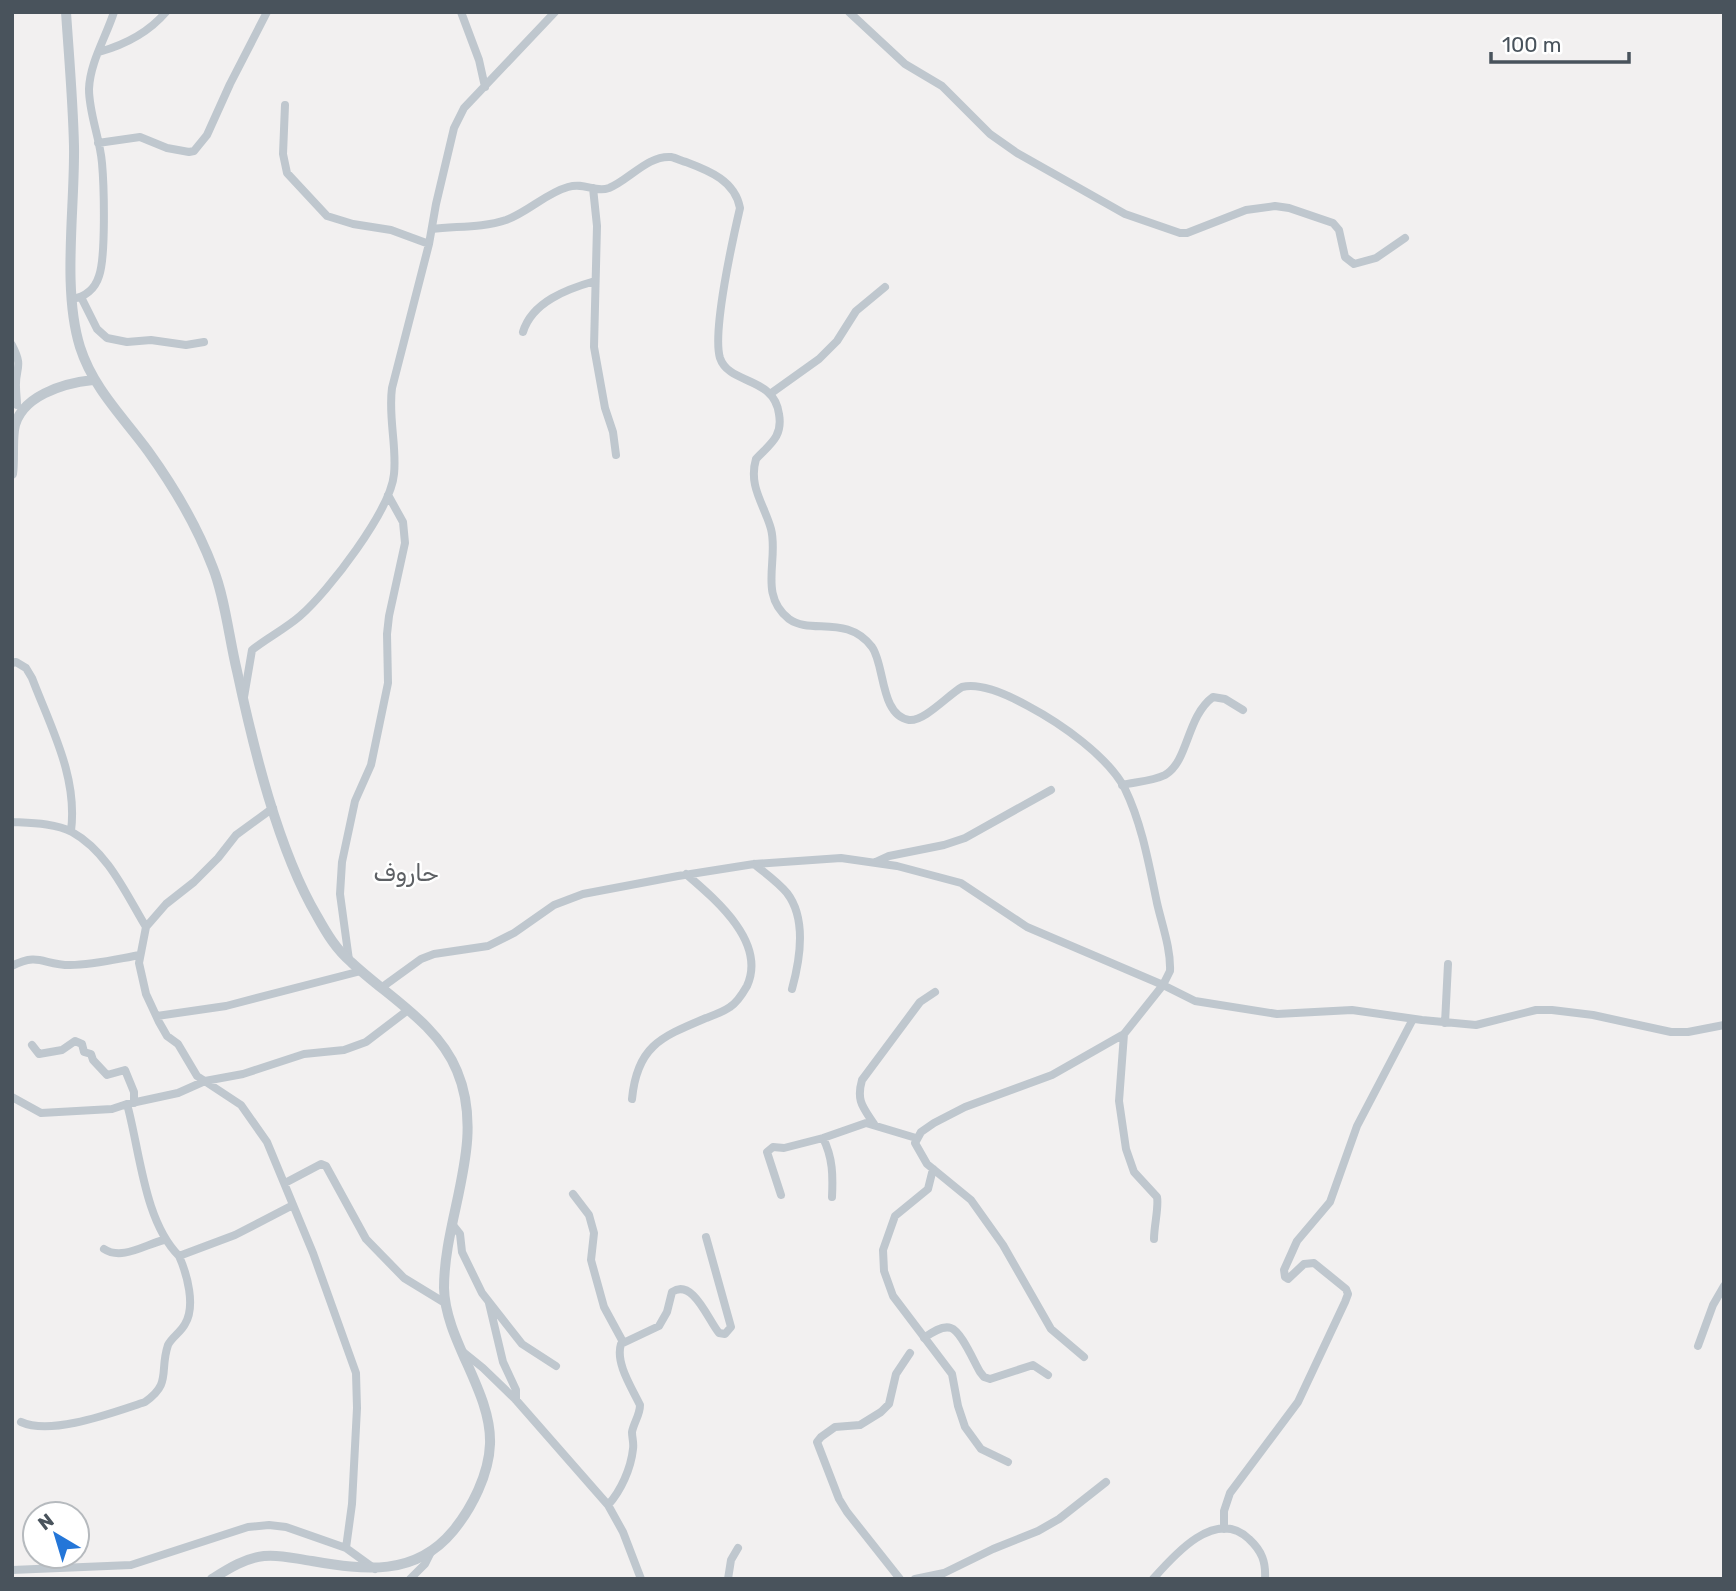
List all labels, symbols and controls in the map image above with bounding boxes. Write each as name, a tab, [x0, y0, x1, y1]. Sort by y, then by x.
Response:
scale bar	[1491, 21, 1629, 65]
text: 100 m	[1502, 32, 1561, 57]
district label: حاروف	[373, 859, 439, 887]
north arrow	[21, 1500, 91, 1570]
text: N	[33, 1509, 58, 1535]

